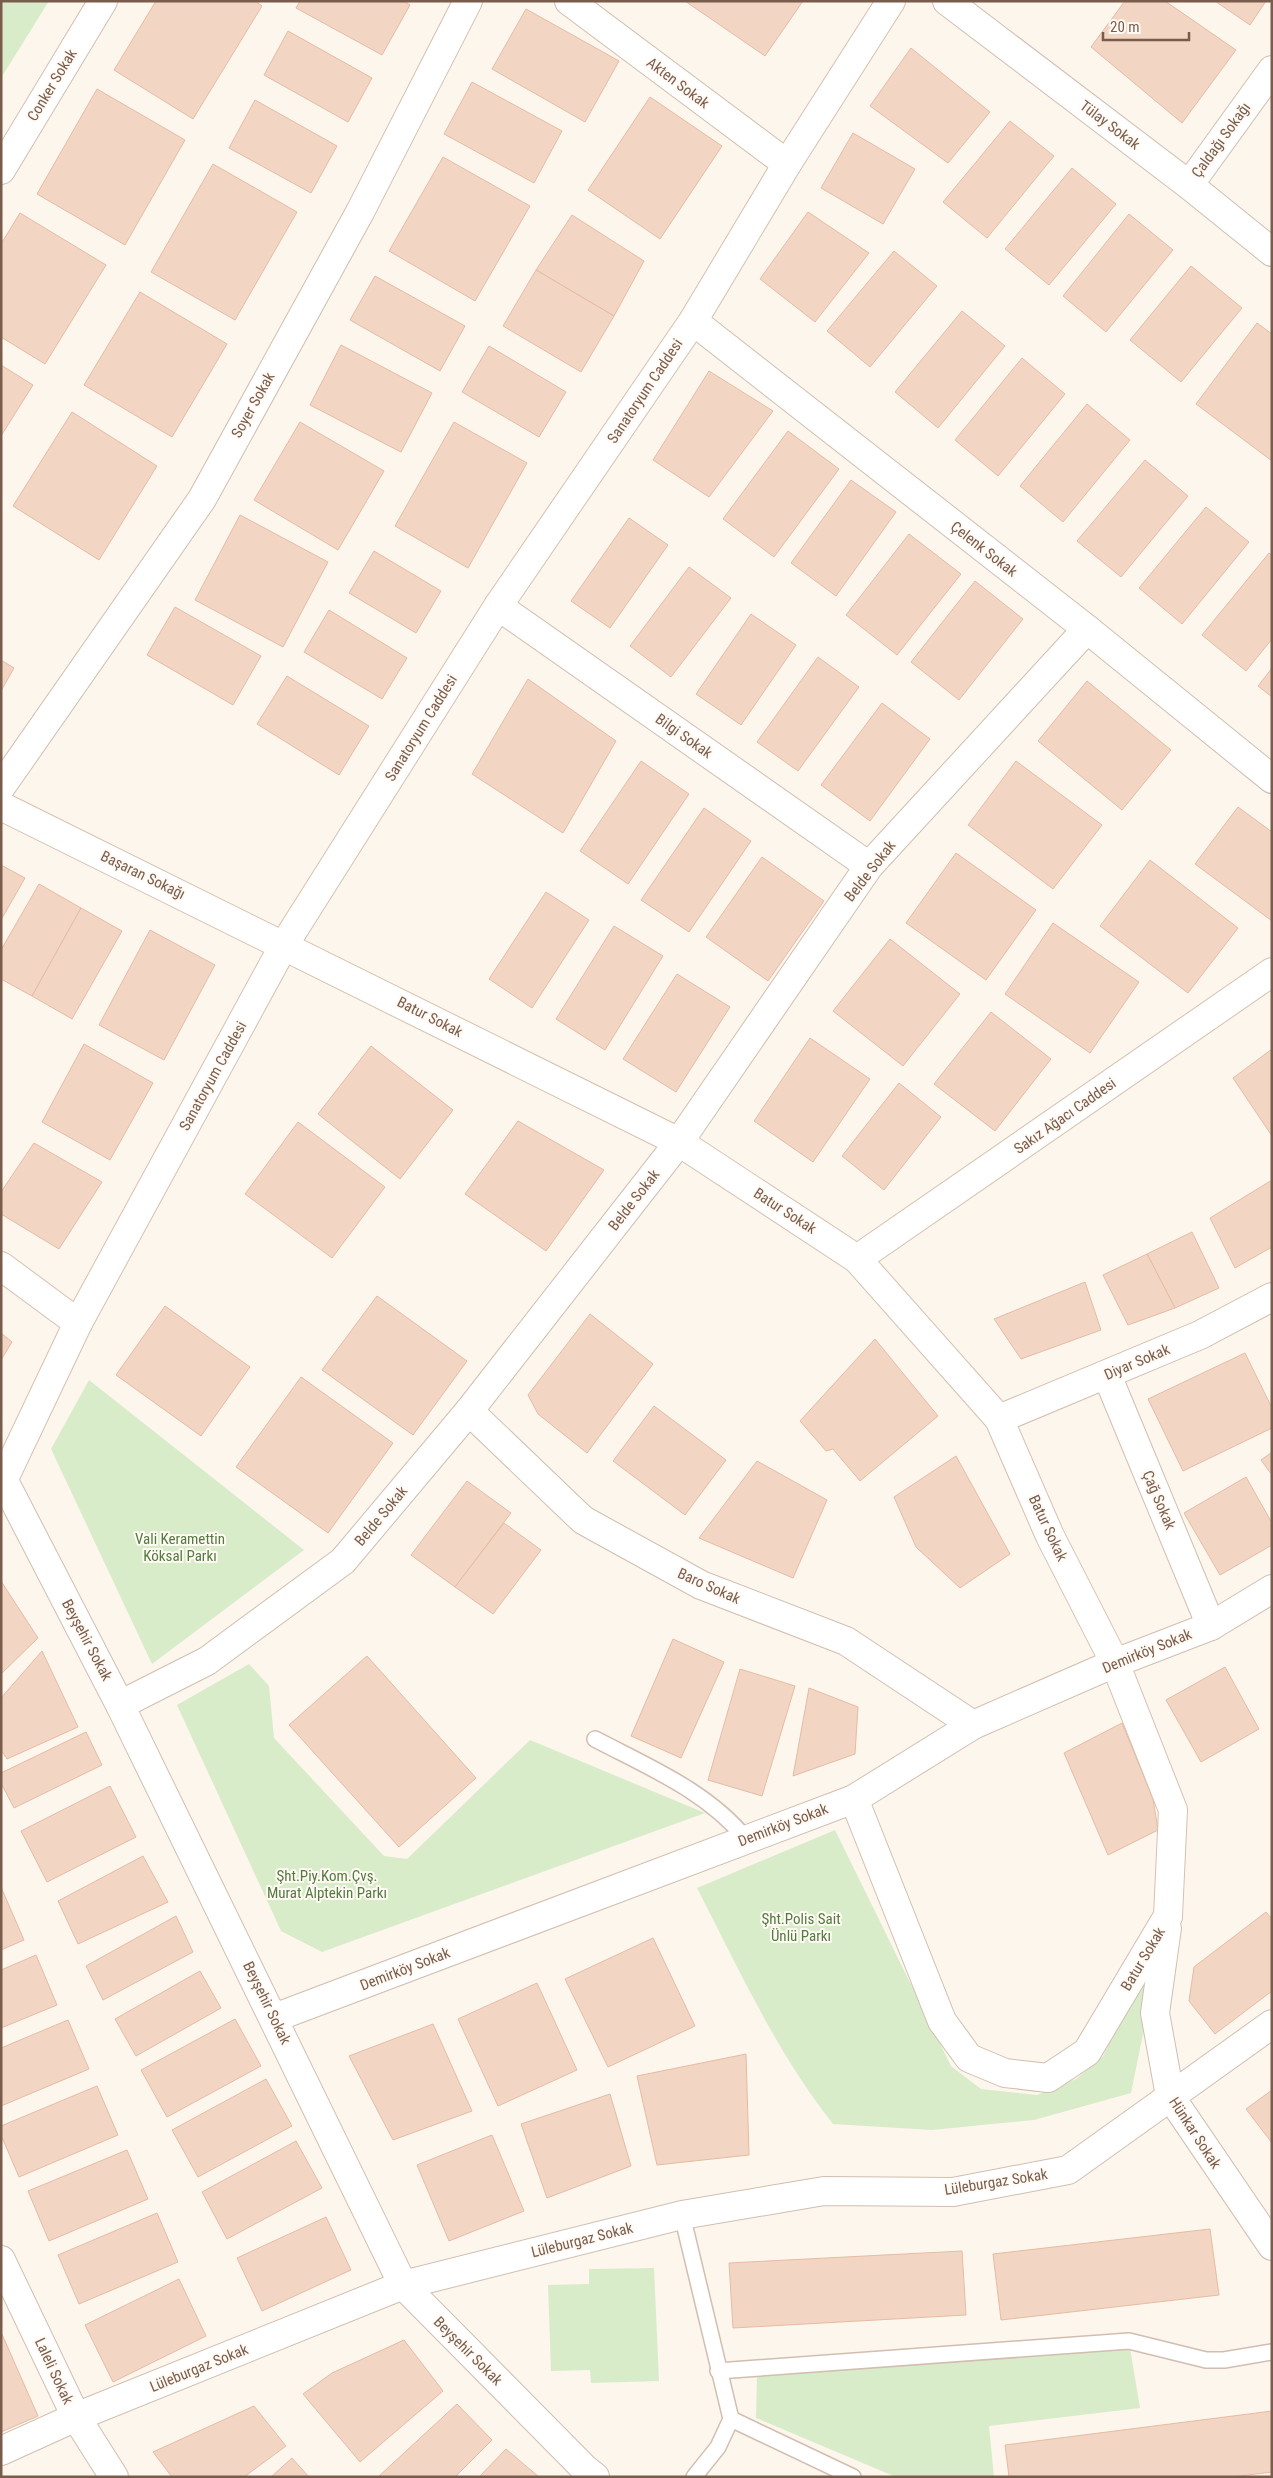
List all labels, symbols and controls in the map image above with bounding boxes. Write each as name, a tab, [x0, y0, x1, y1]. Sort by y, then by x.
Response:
scale bar	[1103, 10, 1189, 42]
text: 20 m	[1110, 18, 1140, 36]
street label: Conker Sokak	[23, 45, 81, 124]
street label: Akten Sokak	[643, 54, 713, 112]
street label: Tülay Sokak	[1076, 97, 1144, 154]
street label: Çaldağı Sokağı	[1188, 99, 1254, 181]
street label: Sanatoryum Caddesi	[603, 335, 687, 447]
street label: Soyer Sokak	[228, 369, 279, 441]
street label: Çelenk Sokak	[947, 517, 1021, 581]
street label: Sanatoryum Caddesi	[381, 671, 461, 785]
street label: Bilgi Sokak	[652, 710, 716, 762]
street label: Belde Sokak	[841, 837, 900, 905]
street label: Başaran Sokağı	[98, 847, 188, 903]
street label: Batur Sokak	[394, 993, 466, 1041]
street label: Sanatoryum Caddesi	[176, 1018, 250, 1134]
street label: Sakız Ağacı Caddesi	[1011, 1074, 1119, 1158]
street label: Belde Sokak	[605, 1166, 664, 1234]
street label: Batur Sokak	[750, 1184, 820, 1238]
street label: Diyar Sokak	[1102, 1340, 1173, 1384]
street label: Çağ Sokak	[1138, 1468, 1180, 1533]
street label: Belde Sokak	[351, 1482, 411, 1550]
street label: Batur Sokak	[1025, 1492, 1071, 1564]
park label: Vali Keramettin Köksal Parkı	[135, 1530, 225, 1565]
street label: Baro Sokak	[675, 1564, 743, 1608]
street label: Beyşehir Sokak	[58, 1596, 116, 1684]
street label: Demirköy Sokak	[1100, 1625, 1195, 1677]
street label: Demirköy Sokak	[736, 1800, 831, 1850]
park label: Şht.Piy.Kom.Çvş. Murat Alptekin Parkı	[267, 1867, 387, 1902]
park label: Şht.Polis Sait Ünlü Parkı	[761, 1910, 841, 1945]
street label: Batur Sokak	[1117, 1924, 1169, 1994]
street label: Demirköy Sokak	[358, 1944, 453, 1994]
street label: Beyşehir Sokak	[239, 1959, 295, 2048]
street label: Hünkar Sokak	[1165, 2094, 1225, 2172]
street label: Lüleburgaz Sokak	[943, 2165, 1049, 2199]
street label: Lüleburgaz Sokak	[529, 2219, 635, 2261]
street label: Beyşehir Sokak	[430, 2313, 506, 2389]
street label: Laleli Sokak	[31, 2335, 77, 2407]
street label: Lüleburgaz Sokak	[147, 2340, 251, 2396]

